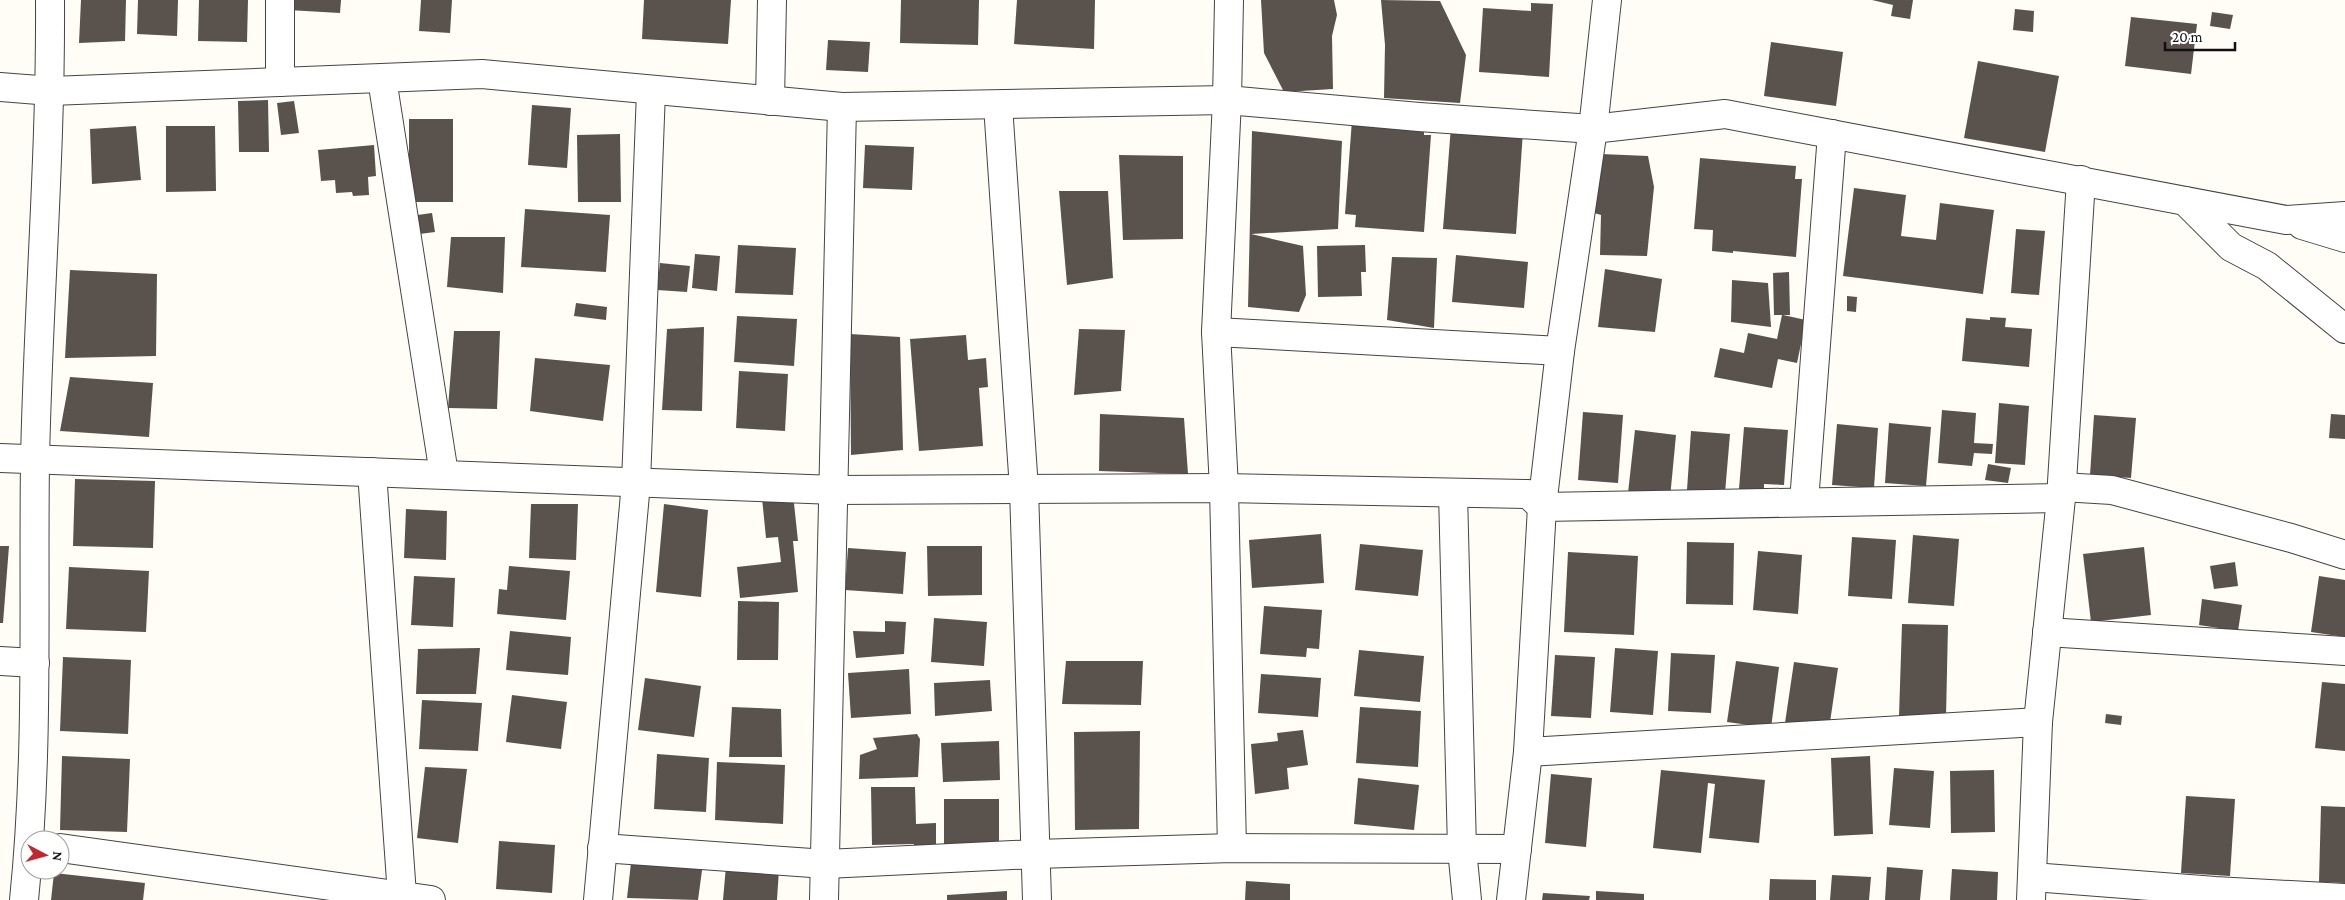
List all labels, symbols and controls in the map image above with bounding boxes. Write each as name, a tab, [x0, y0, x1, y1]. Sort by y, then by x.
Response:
scale bar	[2165, 20, 2235, 52]
text: 20 m	[2172, 29, 2203, 45]
north arrow	[20, 830, 70, 880]
text: N	[49, 851, 66, 862]

